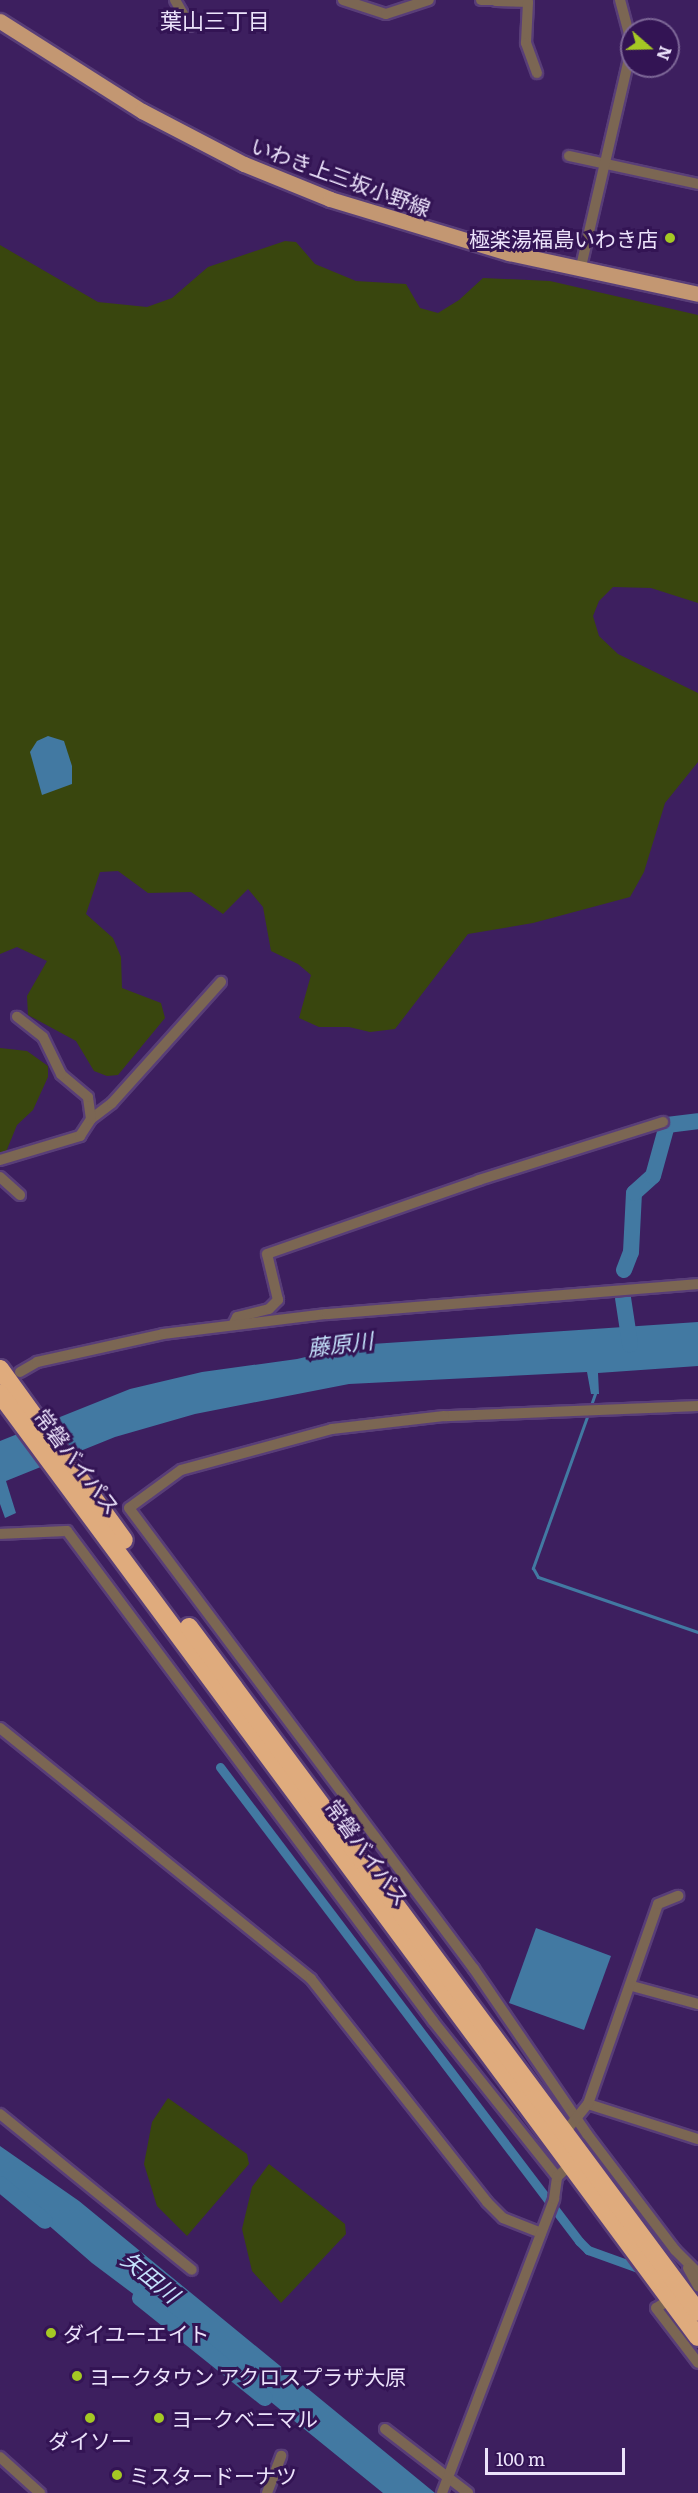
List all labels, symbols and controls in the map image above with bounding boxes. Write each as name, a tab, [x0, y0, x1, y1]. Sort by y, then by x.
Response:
district label: 葉山三丁目	[160, 7, 270, 33]
north arrow	[620, 18, 680, 78]
text: N	[651, 43, 679, 64]
street label: いわき上三坂小野線	[248, 132, 434, 220]
place label: 極楽湯福島いわき店	[469, 225, 658, 251]
marker: 極楽湯福島いわき店	[663, 231, 677, 245]
water label: 藤原川	[306, 1326, 374, 1360]
street label: 常磐バイパス	[30, 1403, 126, 1519]
street label: 常磐バイパス	[321, 1794, 415, 1910]
water label: 矢田川	[117, 2245, 185, 2307]
place label: ダイユーエイト	[63, 2320, 210, 2346]
marker: ダイユーエイト	[44, 2326, 58, 2340]
place label: ヨークタウン アクロスプラザ大原	[89, 2363, 408, 2389]
marker: ヨークタウン アクロスプラザ大原	[70, 2369, 84, 2383]
place label: ヨークベニマル	[171, 2405, 318, 2431]
marker: ダイソー	[83, 2411, 97, 2425]
marker: ヨークベニマル	[152, 2411, 166, 2425]
place label: ダイソー	[48, 2427, 132, 2453]
scale bar	[488, 2436, 628, 2474]
text: 100 m	[496, 2445, 545, 2472]
place label: ミスタードーナツ	[129, 2462, 297, 2488]
marker: ミスタードーナツ	[110, 2468, 124, 2482]

